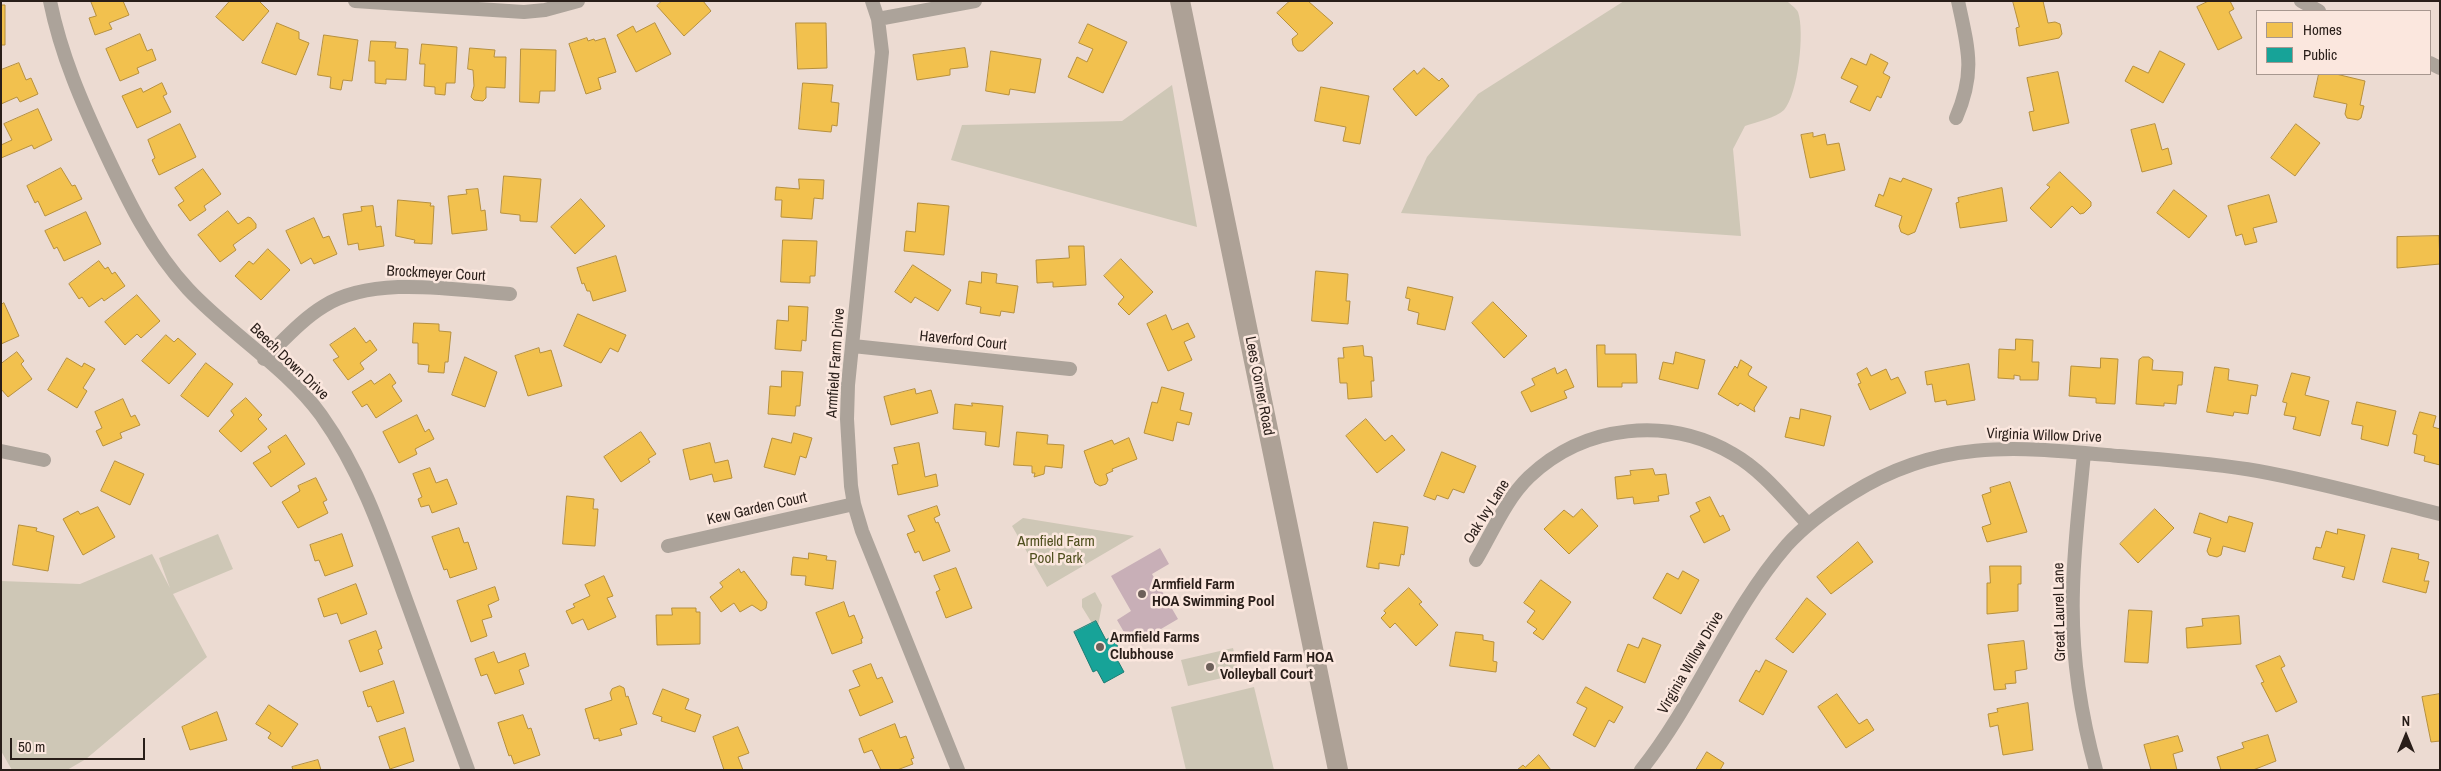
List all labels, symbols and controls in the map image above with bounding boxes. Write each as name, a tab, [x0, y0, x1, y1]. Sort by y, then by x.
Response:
legend	[2256, 10, 2431, 75]
text: Homes	[2303, 19, 2342, 40]
text: Public	[2303, 44, 2337, 65]
street label: Brockmeyer Court	[386, 262, 486, 286]
street label: Armfield Farm Drive	[823, 307, 849, 419]
street label: Beech Down Drive	[246, 320, 332, 404]
street label: Haverford Court	[919, 327, 1007, 355]
street label: Lees Corner Road	[1241, 335, 1277, 437]
street label: Virginia Willow Drive	[1986, 425, 2102, 447]
street label: Oak Ivy Lane	[1460, 476, 1514, 548]
street label: Kew Garden Court	[705, 489, 809, 529]
park label: Armfield Farm Pool Park	[1017, 533, 1095, 568]
street label: Great Laurel Lane	[2050, 562, 2070, 662]
place label: Armfield Farm HOA Swimming Pool	[1152, 576, 1274, 611]
marker: Armfield Farm HOA Swimming Pool	[1136, 588, 1148, 600]
street label: Virginia Willow Drive	[1654, 609, 1728, 717]
place label: Armfield Farms Clubhouse	[1110, 629, 1200, 664]
marker: Armfield Farms Clubhouse	[1094, 641, 1106, 653]
place label: Armfield Farm HOA Volleyball Court	[1220, 649, 1334, 684]
marker: Armfield Farm HOA Volleyball Court	[1204, 661, 1216, 673]
north arrow	[2381, 711, 2431, 761]
text: N	[2402, 712, 2410, 730]
scale bar	[12, 728, 148, 760]
text: 50 m	[18, 736, 45, 757]

